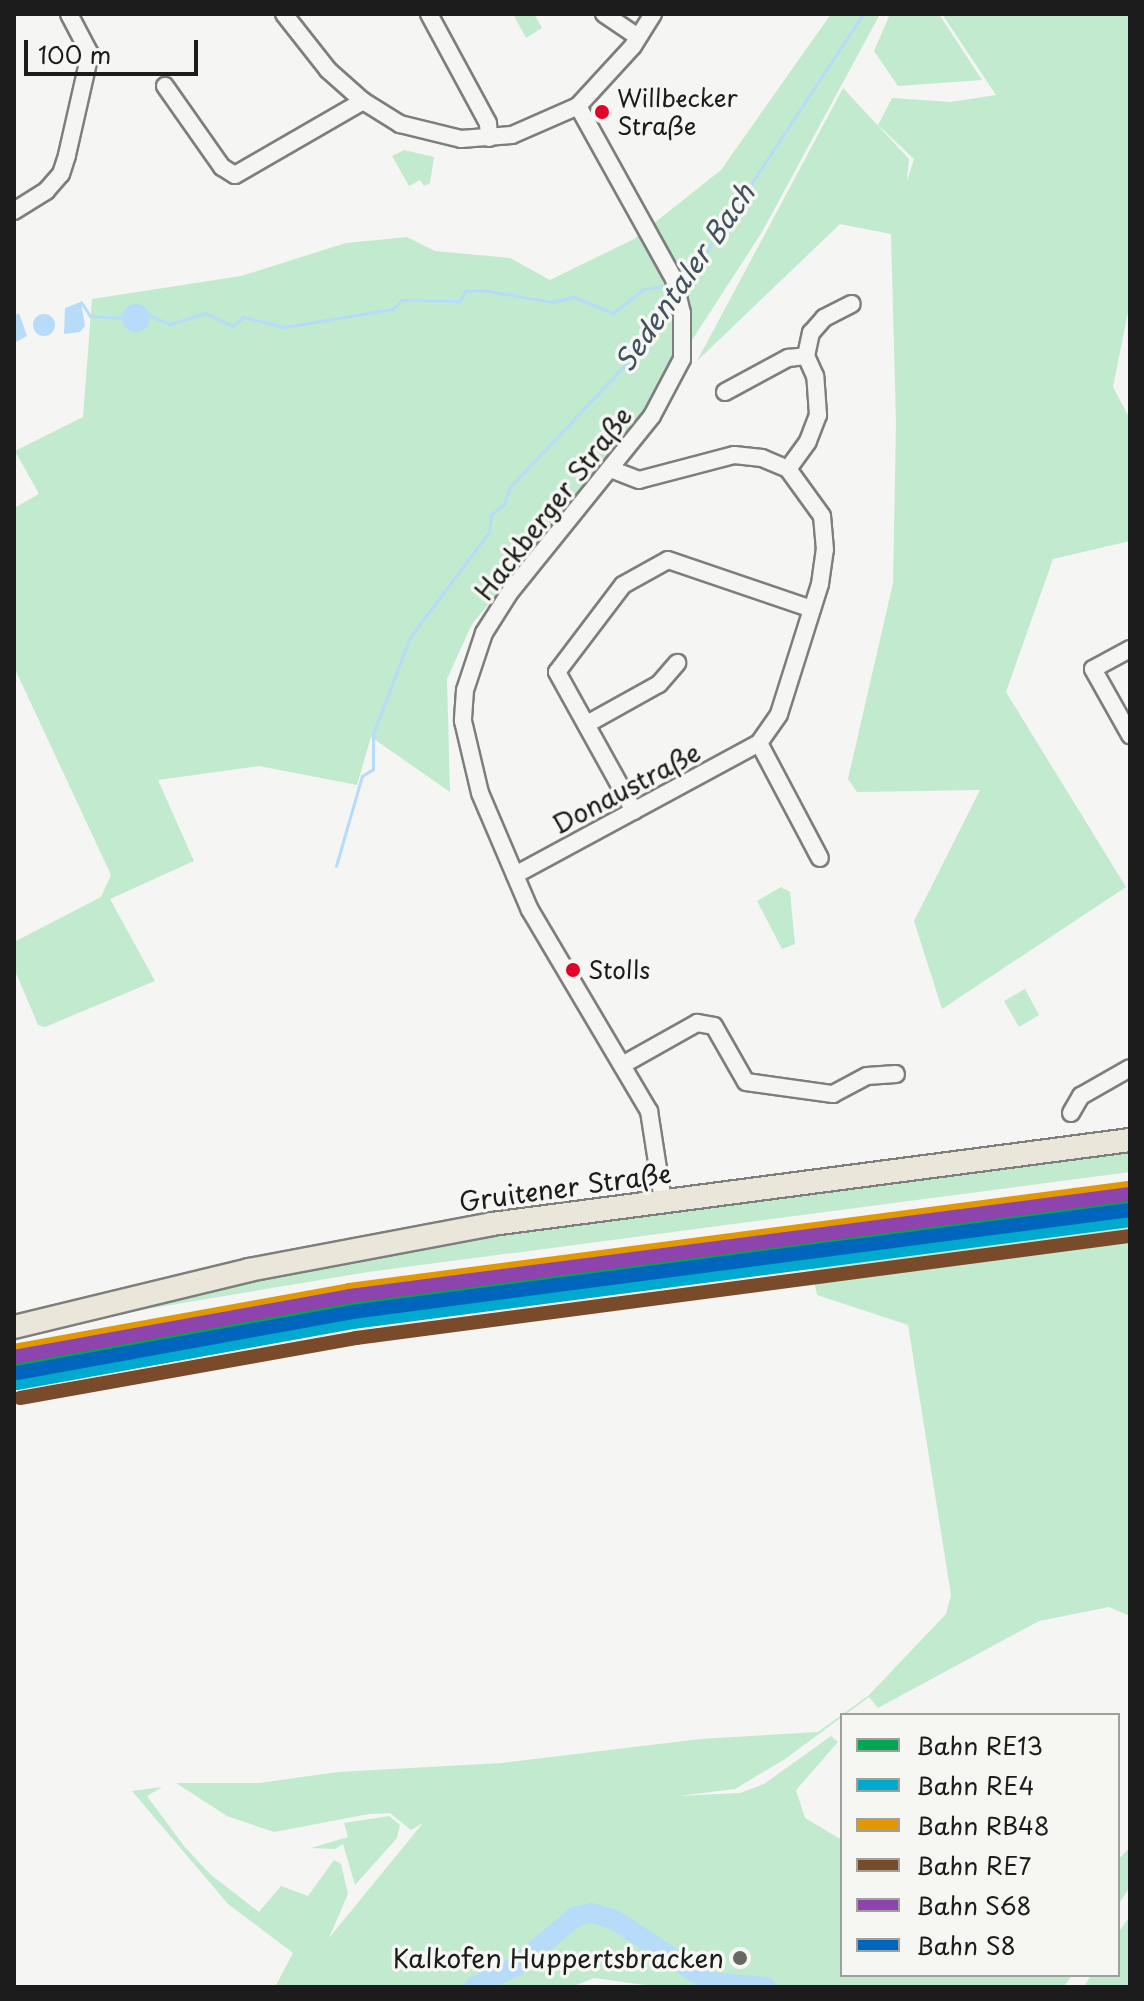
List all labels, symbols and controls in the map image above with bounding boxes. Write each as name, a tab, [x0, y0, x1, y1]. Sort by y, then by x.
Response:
scale bar	[28, 24, 202, 74]
text: 100 m	[38, 36, 111, 72]
place label: Willbecker Straße	[617, 84, 738, 140]
marker: Willbecker Straße	[594, 104, 610, 120]
water label: Sedentaler Bach	[606, 176, 762, 378]
street label: Hackberger Straße	[468, 400, 638, 606]
street label: Donaustraße	[547, 736, 705, 840]
place label: Stolls	[588, 956, 650, 984]
marker: Stolls	[565, 962, 581, 978]
street label: Gruitener Straße	[456, 1157, 674, 1217]
legend	[840, 1713, 1120, 1977]
text: Bahn RE13	[916, 1727, 1043, 1763]
text: Bahn RE4	[916, 1767, 1034, 1803]
text: Bahn RB48	[916, 1807, 1049, 1843]
text: Bahn RE7	[916, 1847, 1031, 1883]
text: Bahn S68	[916, 1887, 1031, 1923]
text: Bahn S8	[916, 1927, 1016, 1963]
place label: Kalkofen Huppertsbracken	[394, 1942, 724, 1974]
marker: Kalkofen Huppertsbracken	[731, 1949, 749, 1967]

